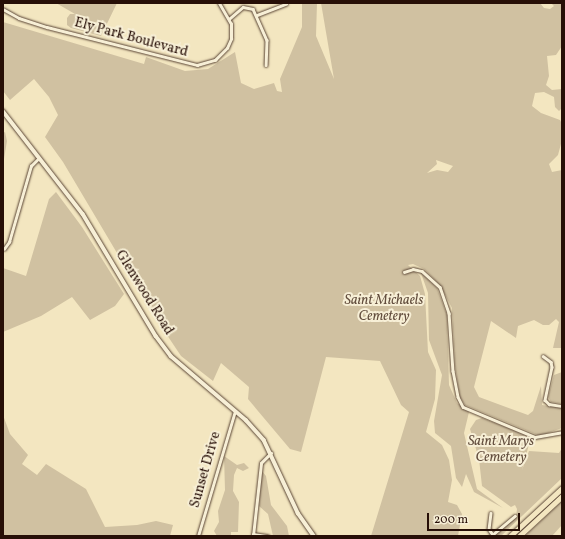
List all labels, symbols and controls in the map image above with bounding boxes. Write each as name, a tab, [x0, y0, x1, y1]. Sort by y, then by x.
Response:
street label: Ely Park Boulevard	[72, 15, 190, 61]
street label: Glenwood Road	[111, 248, 177, 338]
park label: Saint Michaels Cemetery	[345, 293, 423, 326]
street label: Sunset Drive	[187, 430, 225, 510]
park label: Saint Marys Cemetery	[468, 434, 534, 466]
scale bar	[429, 505, 522, 531]
text: 200 m	[434, 512, 468, 528]

